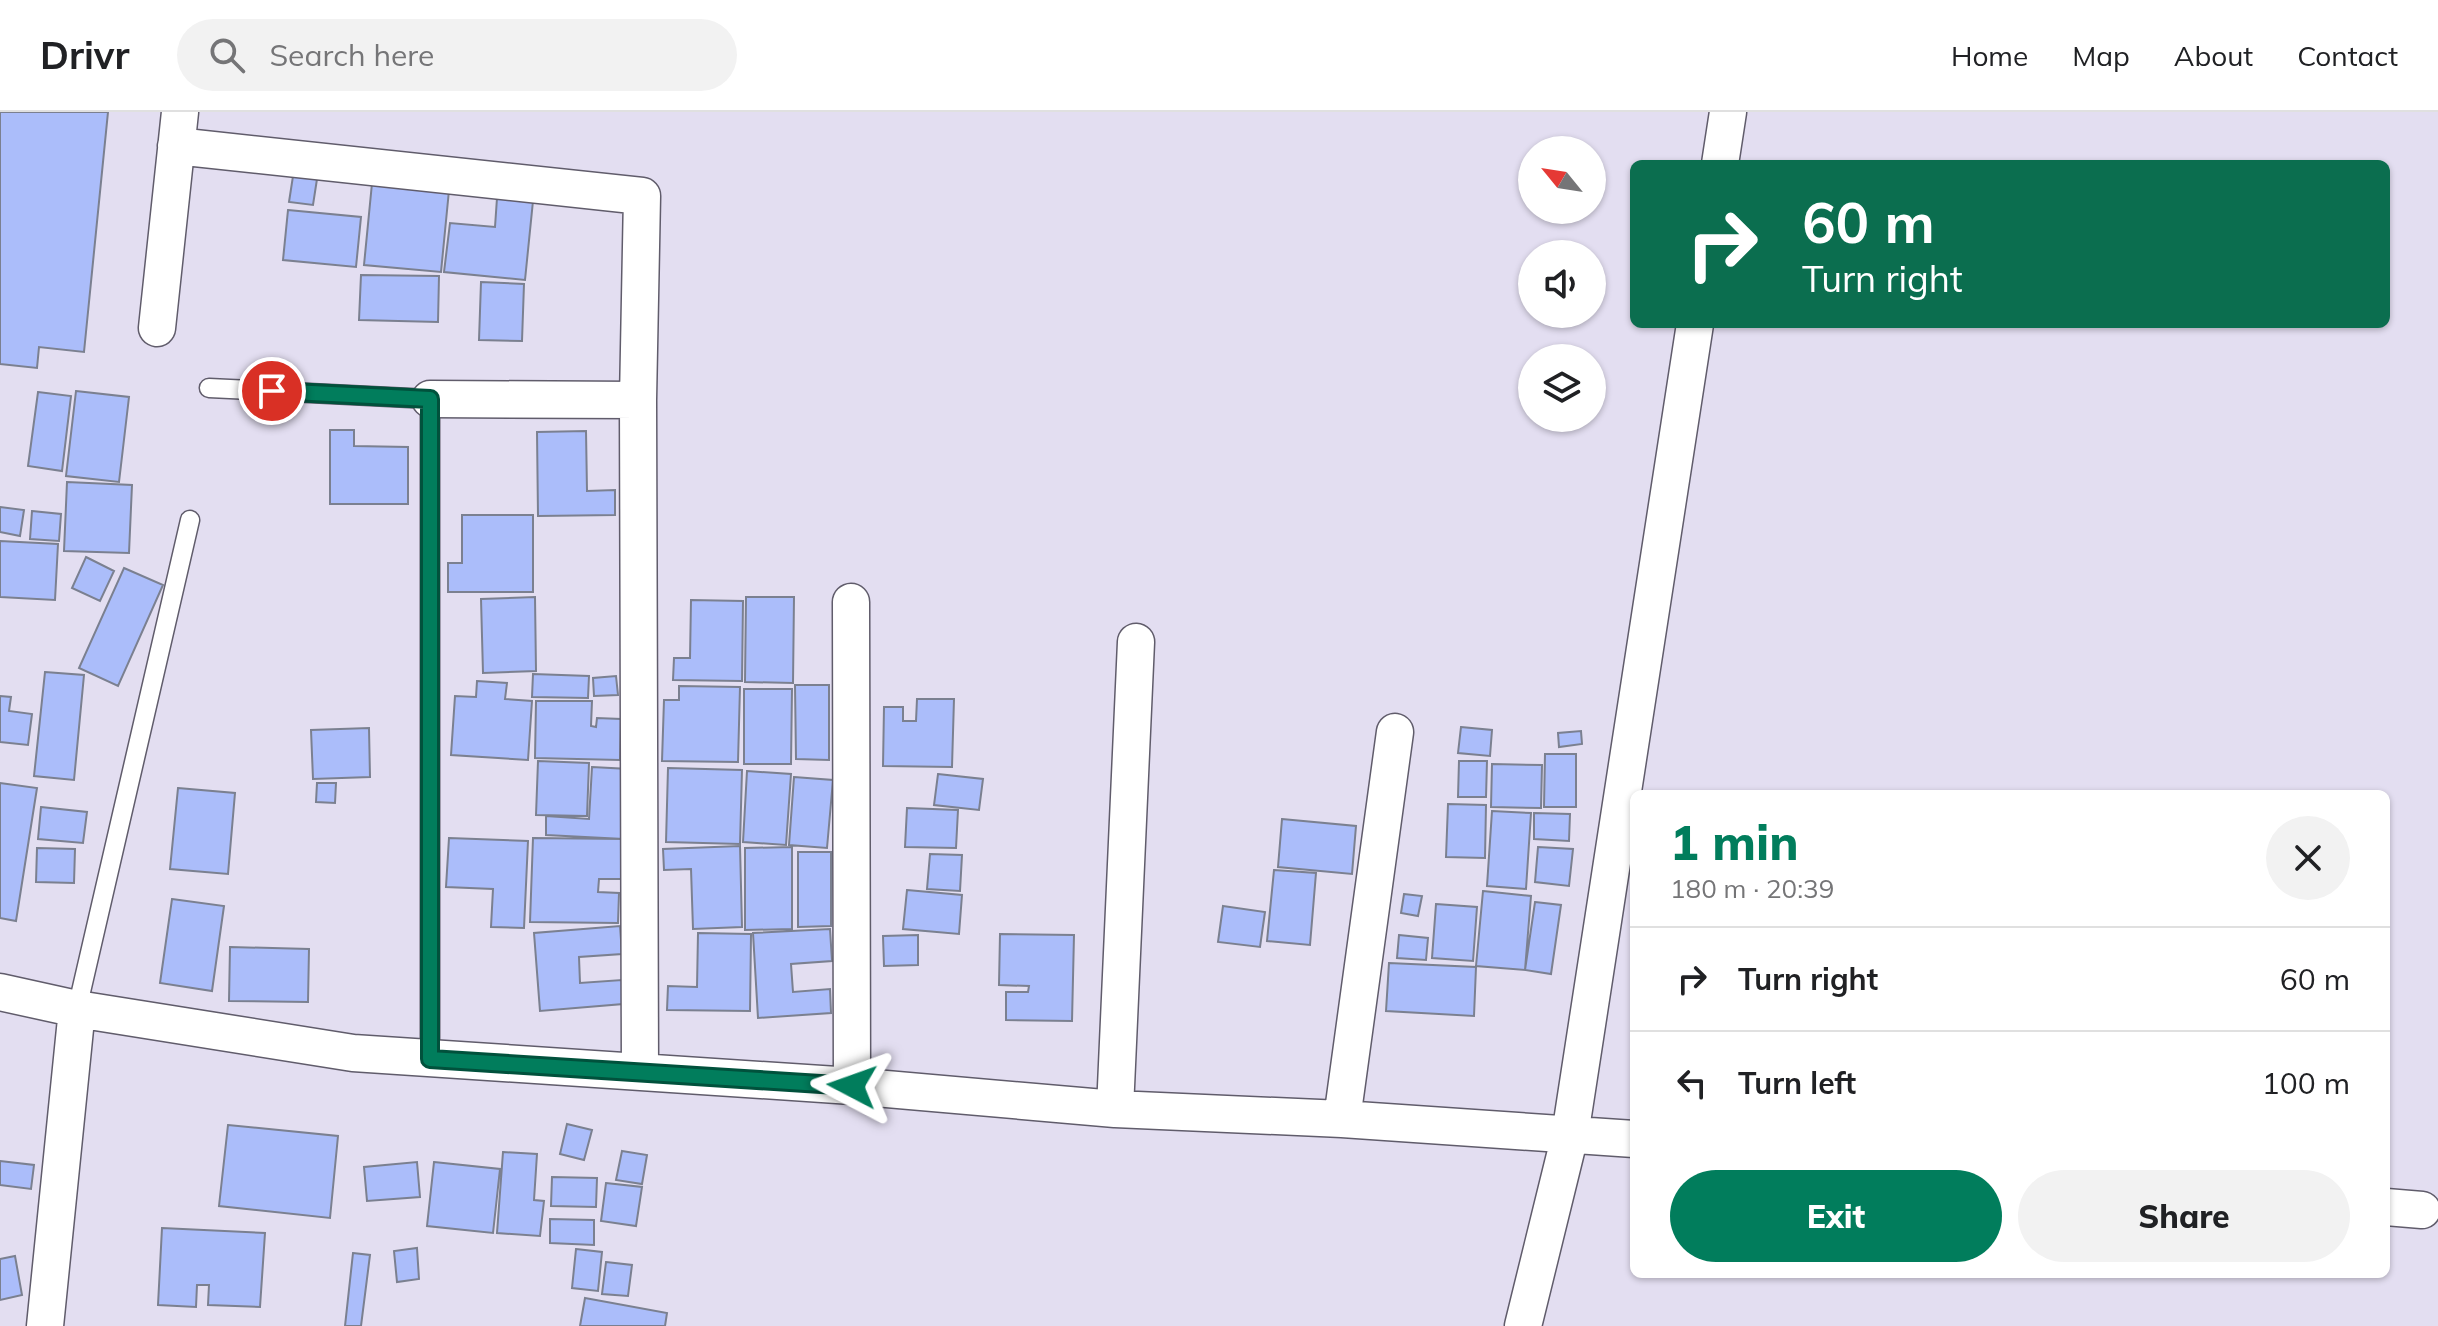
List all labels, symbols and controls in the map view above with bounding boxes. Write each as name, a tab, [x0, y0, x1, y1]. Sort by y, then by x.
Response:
search box	[177, 19, 737, 91]
text: Drivr	[40, 31, 129, 79]
icon: search	[205, 33, 249, 77]
text: Search here	[269, 36, 434, 74]
text: Home	[1951, 38, 2028, 73]
text: Map	[2072, 38, 2130, 73]
text: About	[2174, 38, 2253, 73]
text: Contact	[2297, 38, 2398, 73]
north arrow	[1518, 136, 1606, 224]
map controls	[1518, 136, 1606, 432]
text: 60 m	[1802, 187, 1935, 257]
icon: right	[1670, 192, 1774, 296]
button: sound	[1518, 240, 1606, 328]
text: Turn right	[1802, 256, 1963, 301]
button: layers	[1518, 344, 1606, 432]
pin	[238, 357, 306, 425]
icon: arrive	[250, 369, 294, 413]
text: 1 min	[1670, 812, 1799, 872]
button: close	[2266, 816, 2350, 900]
text: 180 m · 20:39	[1670, 872, 1834, 905]
icon: right	[1670, 957, 1714, 1001]
text: Turn right	[1738, 960, 1878, 998]
text: 60 m	[2280, 960, 2350, 998]
position arrow	[810, 1044, 894, 1128]
icon: left	[1670, 1061, 1714, 1105]
text: Turn left	[1738, 1064, 1856, 1102]
text: 100 m	[2262, 1064, 2350, 1102]
button: Exit	[1670, 1170, 2002, 1262]
button: Share	[2018, 1170, 2350, 1262]

